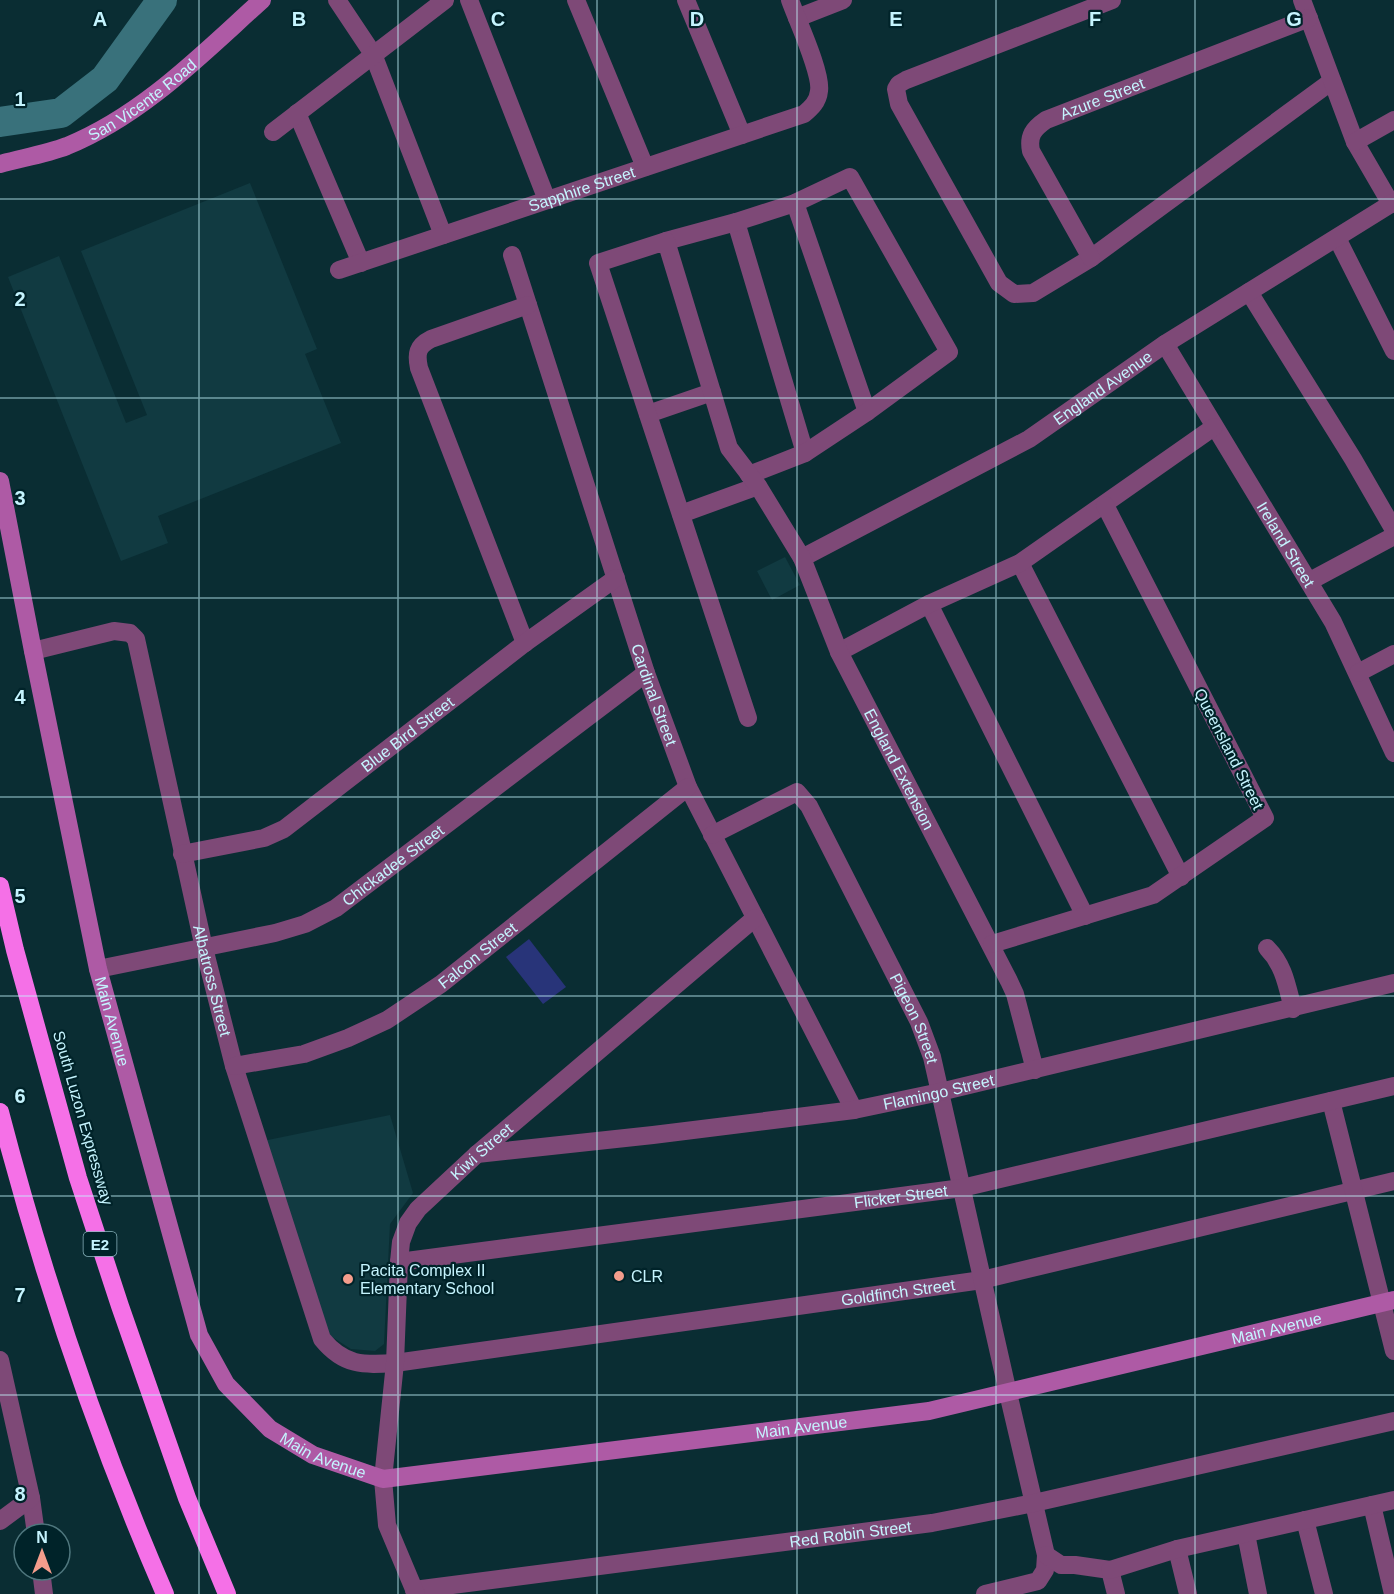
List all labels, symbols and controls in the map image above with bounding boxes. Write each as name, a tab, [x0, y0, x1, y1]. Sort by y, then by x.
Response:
text: A	[93, 8, 107, 30]
text: B	[292, 8, 306, 30]
text: C	[491, 8, 505, 30]
text: D	[690, 8, 704, 30]
text: E	[889, 8, 903, 30]
text: F	[1089, 8, 1101, 30]
text: G	[1286, 8, 1302, 30]
street label: San Vicente Road	[85, 55, 199, 144]
street label: Azure Street	[1058, 74, 1147, 122]
text: 1	[14, 88, 26, 110]
street label: Sapphire Street	[526, 163, 638, 214]
text: 2	[14, 288, 26, 310]
street label: England Avenue	[1050, 347, 1155, 428]
text: 3	[14, 487, 26, 509]
street label: Ireland Street	[1254, 499, 1318, 590]
street label: Cardinal Street	[629, 641, 681, 748]
text: 4	[14, 686, 26, 708]
street label: Queensland Street	[1191, 686, 1267, 813]
street label: Blue Bird Street	[358, 693, 457, 775]
street label: England Extension	[861, 706, 938, 832]
street label: Chickadee Street	[339, 821, 447, 909]
text: 5	[14, 885, 26, 907]
street label: Falcon Street	[435, 918, 520, 991]
street label: Albatross Street	[191, 923, 235, 1038]
street label: Pigeon Street	[887, 970, 942, 1065]
street label: Main Avenue	[92, 975, 133, 1068]
street label: South Luzon Expressway	[50, 1029, 116, 1207]
street label: Flamingo Street	[882, 1071, 996, 1112]
text: 6	[14, 1085, 26, 1107]
street label: Kiwi Street	[447, 1119, 516, 1183]
street label: Flicker Street	[853, 1181, 949, 1211]
road number: E2	[84, 1232, 116, 1256]
place label: Pacita Complex II Elementary School	[360, 1262, 494, 1297]
place label: CLR	[631, 1268, 663, 1285]
marker: CLR	[612, 1269, 626, 1283]
marker: Pacita Complex II Elementary School	[341, 1272, 355, 1286]
street label: Goldfinch Street	[840, 1275, 956, 1308]
text: 7	[14, 1284, 26, 1306]
street label: Main Avenue	[1230, 1309, 1323, 1347]
street label: Main Avenue	[754, 1413, 848, 1441]
street label: Main Avenue	[277, 1429, 368, 1481]
text: 8	[14, 1483, 26, 1505]
street label: Red Robin Street	[788, 1517, 913, 1550]
north arrow	[12, 1522, 72, 1582]
text: N	[36, 1529, 48, 1546]

